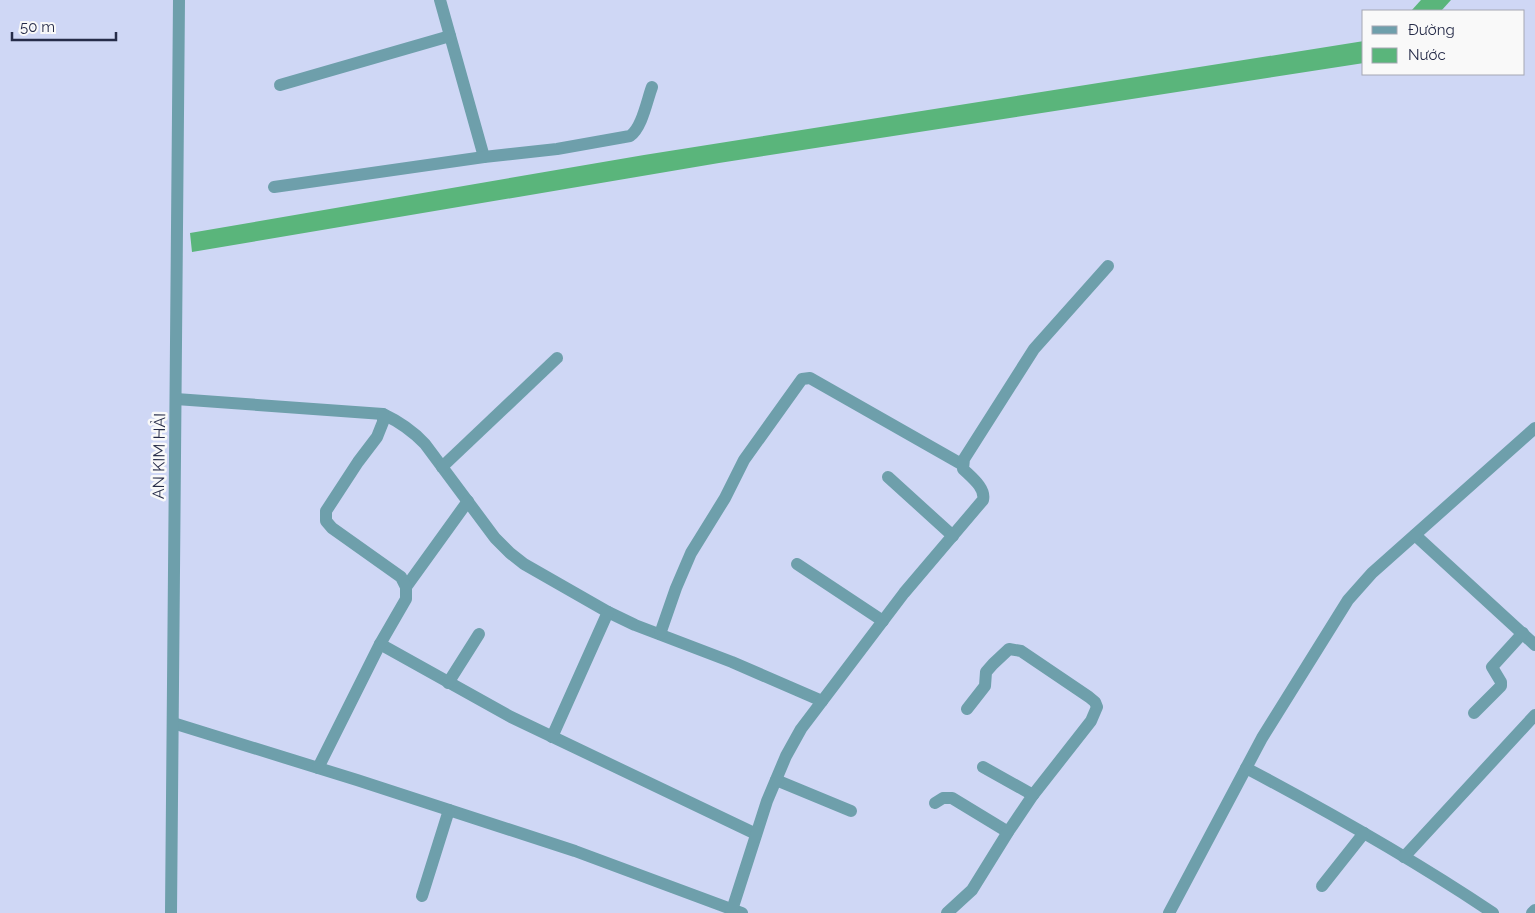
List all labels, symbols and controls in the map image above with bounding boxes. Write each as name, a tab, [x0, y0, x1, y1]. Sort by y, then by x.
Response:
scale bar	[12, 10, 116, 42]
legend	[1362, 10, 1525, 75]
text: 50 m	[20, 18, 55, 36]
text: Đường	[1408, 21, 1455, 39]
text: Nước	[1408, 46, 1446, 64]
street label: AN KIM HẢI	[148, 413, 169, 499]

